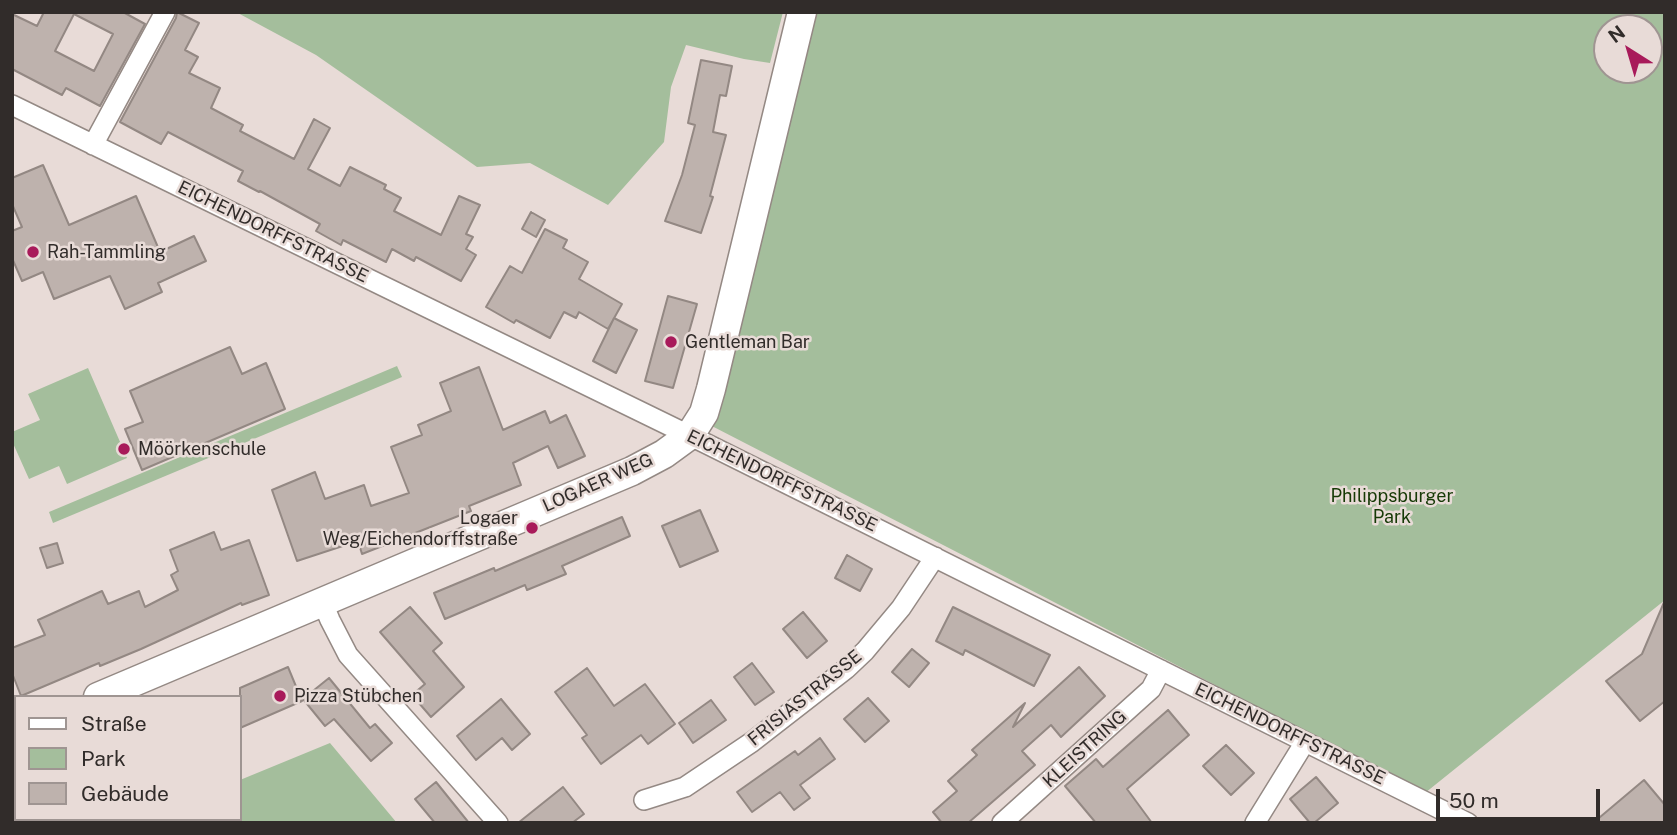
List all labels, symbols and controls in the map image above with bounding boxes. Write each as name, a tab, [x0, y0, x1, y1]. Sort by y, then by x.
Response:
north arrow	[1593, 14, 1663, 84]
text: N	[1604, 21, 1629, 47]
street label: EICHENDORFFSTRASSE	[174, 176, 372, 288]
place label: Rah-Tammling	[47, 241, 166, 263]
marker: Rah-Tammling	[25, 244, 41, 260]
place label: Gentleman Bar	[685, 331, 810, 353]
marker: Gentleman Bar	[663, 334, 679, 350]
street label: EICHENDORFFSTRASSE	[683, 425, 881, 537]
place label: Möörkenschule	[138, 438, 266, 460]
marker: Möörkenschule	[116, 441, 132, 457]
street label: LOGAER WEG	[539, 449, 657, 517]
park label: Philippsburger Park	[1331, 485, 1453, 528]
place label: Logaer Weg/Eichendorffstraße	[323, 507, 518, 550]
marker: Logaer Weg/Eichendorffstraße	[524, 520, 540, 536]
street label: FRISIASTRASSE	[744, 646, 866, 750]
street label: EICHENDORFFSTRASSE	[1191, 678, 1389, 790]
place label: Pizza Stübchen	[294, 685, 422, 707]
marker: Pizza Stübchen	[272, 688, 288, 704]
legend	[14, 695, 242, 821]
street label: KLEISTRING	[1039, 706, 1131, 792]
text: Straße	[81, 711, 147, 736]
text: Park	[81, 746, 126, 771]
scale bar	[1439, 776, 1604, 820]
text: Gebäude	[81, 781, 169, 806]
text: 50 m	[1449, 788, 1499, 813]

